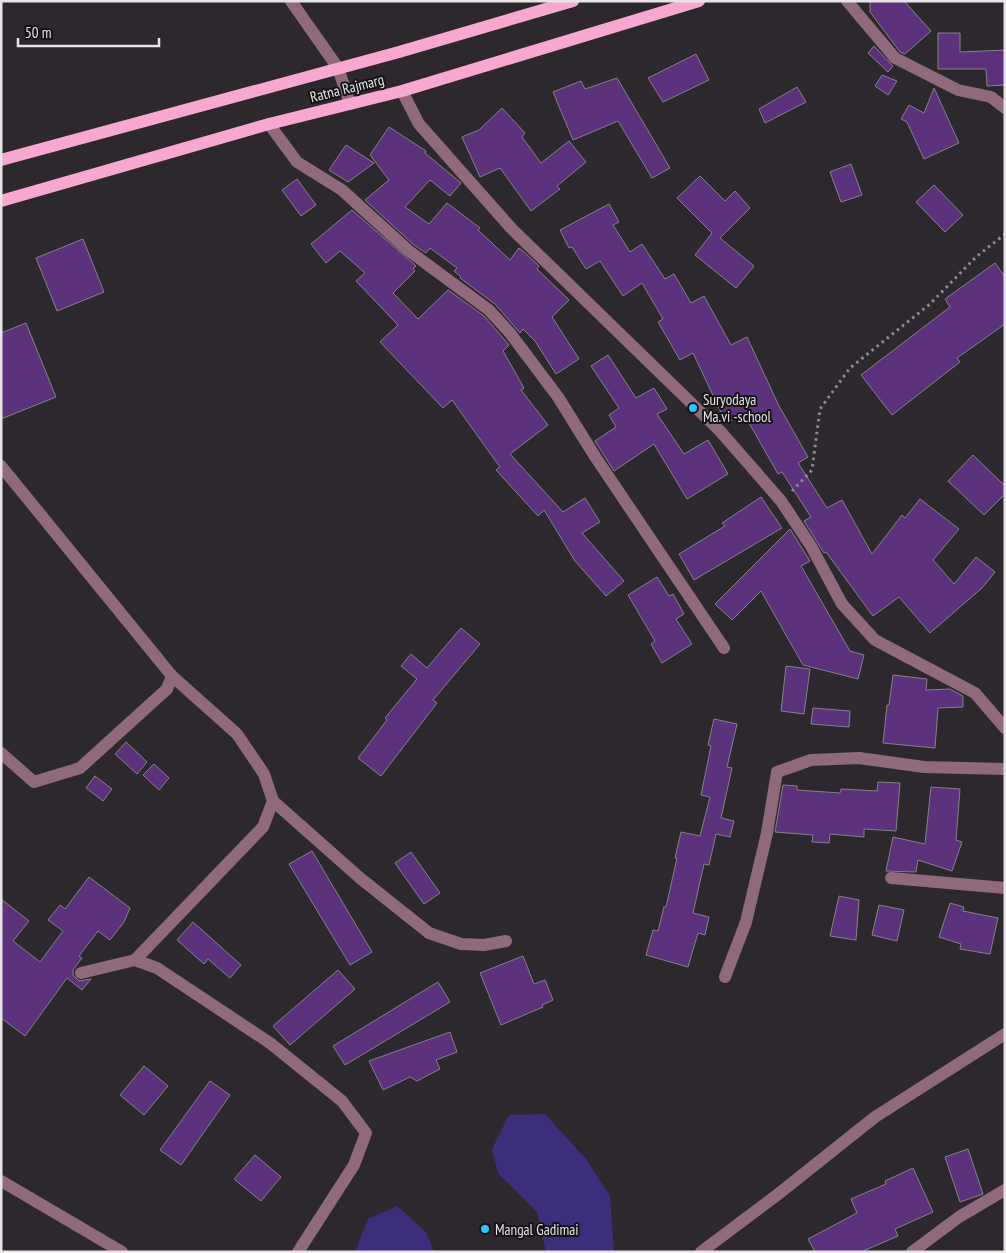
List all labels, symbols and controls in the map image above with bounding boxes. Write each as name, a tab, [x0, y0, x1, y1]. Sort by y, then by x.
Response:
scale bar	[18, 15, 159, 47]
text: 50 m	[25, 23, 51, 42]
street label: Ratna Rajmarg	[308, 70, 386, 106]
place label: Suryodaya Ma.vi -school	[703, 390, 772, 426]
marker: Suryodaya Ma.vi -school	[687, 402, 699, 414]
place label: Mangal Gadimai	[495, 1220, 578, 1239]
marker: Mangal Gadimai	[479, 1223, 491, 1235]

